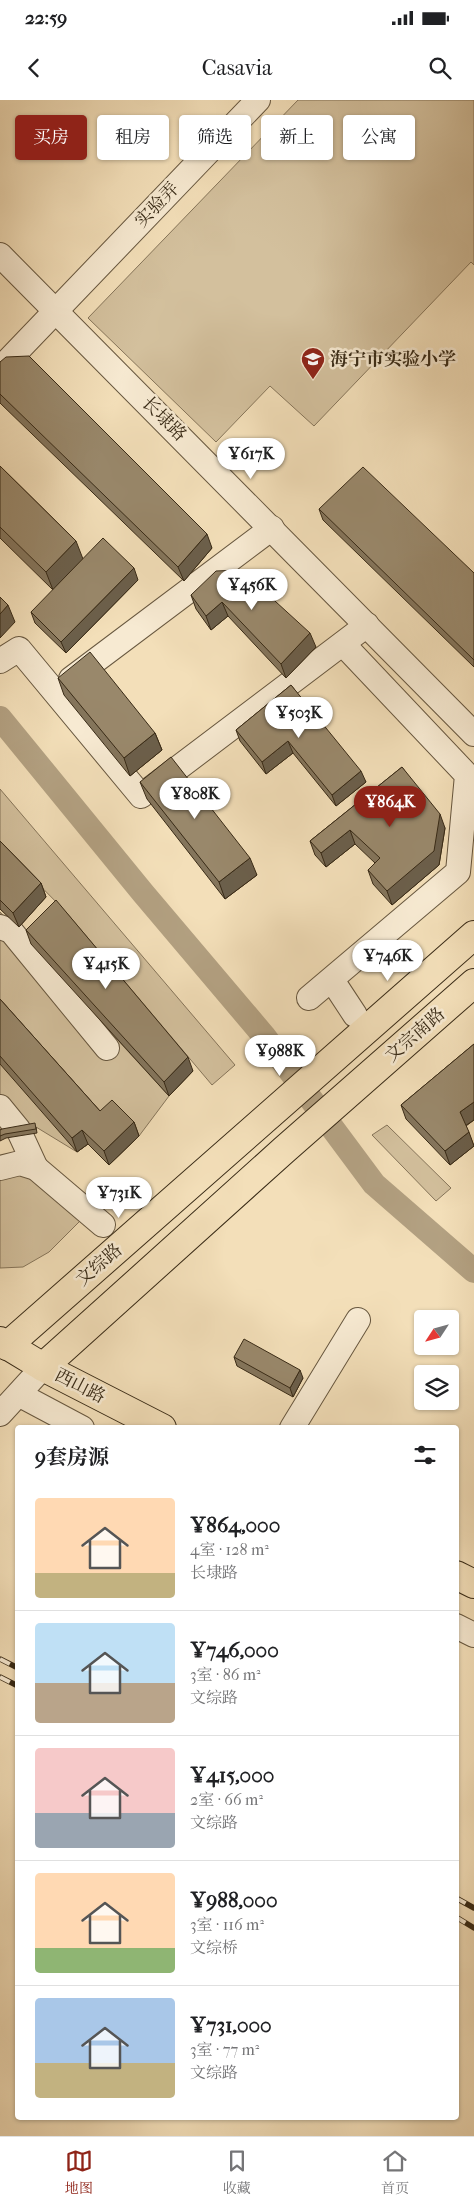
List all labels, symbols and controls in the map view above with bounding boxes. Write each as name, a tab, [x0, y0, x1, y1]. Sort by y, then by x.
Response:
text: 22:59	[25, 7, 67, 29]
icon: back	[20, 54, 48, 82]
icon: search	[426, 54, 454, 82]
text: Casavia	[202, 55, 272, 81]
chip: 买房	[15, 115, 87, 160]
chip: 租房	[97, 115, 169, 160]
chip: 筛选	[179, 115, 251, 160]
chip: 新上	[261, 115, 333, 160]
chip: 公寓	[343, 115, 415, 160]
street label: 实验弄	[131, 178, 183, 232]
school or university icon: 海宁市实验小学	[300, 346, 326, 380]
place label: 海宁市实验小学	[330, 349, 456, 370]
street label: 长埭路	[137, 392, 191, 446]
pin: ¥617K	[216, 438, 286, 480]
text: ¥617K	[228, 444, 274, 463]
pin: ¥456K	[217, 568, 287, 611]
text: ¥456K	[228, 575, 276, 594]
pin: ¥503K	[264, 696, 334, 739]
text: ¥503K	[276, 703, 322, 722]
pin: ¥808K	[160, 778, 230, 820]
text: ¥808K	[171, 784, 219, 803]
pin: ¥864K	[355, 786, 425, 828]
text: ¥864K	[365, 792, 415, 811]
pin: ¥746K	[353, 940, 423, 982]
text: ¥746K	[363, 946, 413, 965]
pin: ¥415K	[71, 948, 141, 990]
text: ¥415K	[83, 954, 129, 973]
street label: 文宗南路	[381, 1003, 449, 1067]
pin: ¥988K	[245, 1034, 315, 1077]
text: ¥988K	[256, 1041, 304, 1060]
pin: ¥731K	[84, 1176, 154, 1219]
text: ¥731K	[97, 1183, 141, 1202]
street label: 文综路	[72, 1239, 126, 1291]
north arrow	[414, 1310, 459, 1355]
map controls	[414, 1310, 459, 1410]
street label: 西山路	[51, 1364, 109, 1408]
button: layers	[414, 1365, 459, 1410]
icon: filters	[411, 1441, 439, 1469]
text: 9套房源	[35, 1445, 109, 1469]
text: ¥864,000	[190, 1513, 280, 1537]
icon: home	[75, 1518, 135, 1578]
text: 4室 · 128 m²	[190, 1540, 269, 1559]
text: 长埭路	[190, 1563, 238, 1582]
text: ¥746,000	[190, 1638, 279, 1662]
icon: home	[75, 1643, 135, 1703]
text: 3室 · 86 m²	[190, 1665, 261, 1684]
text: 文综路	[190, 1688, 238, 1707]
text: ¥415,000	[190, 1763, 274, 1787]
icon: home	[75, 1768, 135, 1828]
text: 2室 · 66 m²	[190, 1790, 263, 1809]
text: 文综路	[190, 1813, 238, 1832]
text: ¥988,000	[190, 1888, 278, 1912]
icon: home	[75, 1893, 135, 1953]
text: 3室 · 116 m²	[190, 1915, 264, 1934]
text: 文综桥	[190, 1938, 238, 1957]
text: ¥731,000	[190, 2013, 272, 2037]
icon: home	[75, 2018, 135, 2078]
text: 3室 · 77 m²	[190, 2040, 259, 2059]
text: 文综路	[190, 2063, 238, 2082]
tab: 地图	[65, 2147, 93, 2197]
tab: 收藏	[223, 2147, 251, 2197]
tab: 首页	[381, 2147, 409, 2197]

